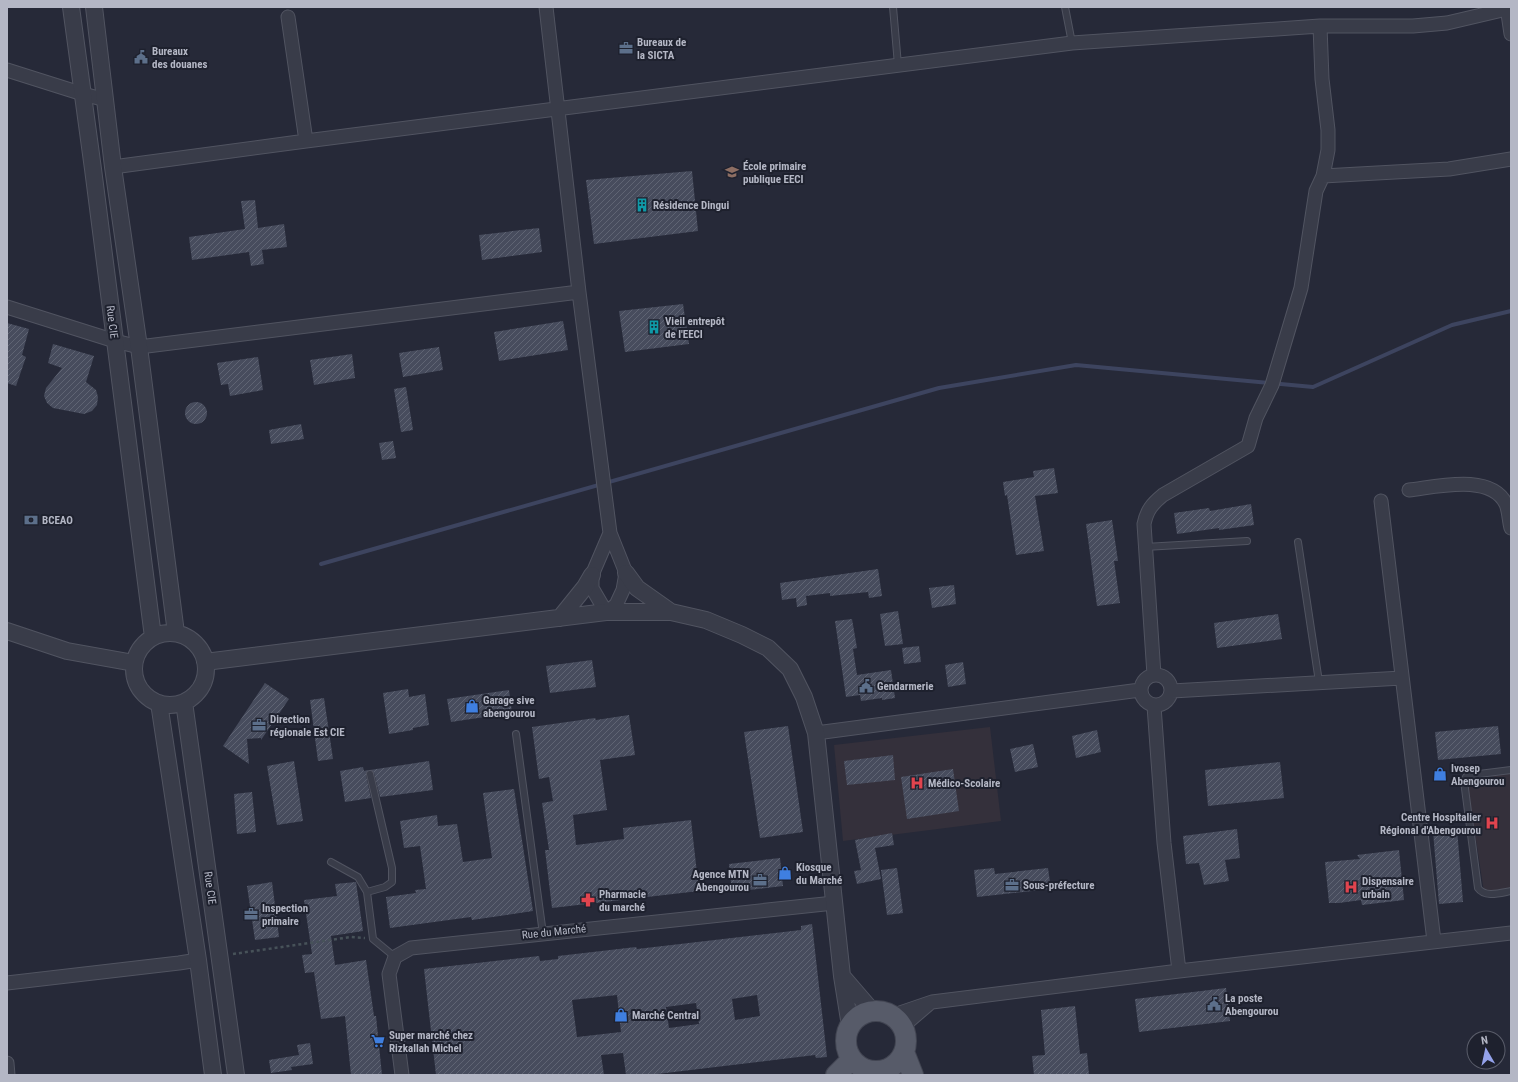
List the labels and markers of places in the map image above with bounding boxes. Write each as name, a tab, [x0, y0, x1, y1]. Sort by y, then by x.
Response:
place label: Bureaux de la SICTA	[637, 36, 686, 62]
office icon: Bureaux de la SICTA	[618, 40, 634, 56]
place label: Bureaux des douanes	[152, 45, 207, 71]
public building icon: Bureaux des douanes	[133, 49, 149, 65]
place label: École primaire publique EECI	[743, 160, 806, 186]
school or university icon: École primaire publique EECI	[724, 164, 740, 180]
building icon: Résidence Dingui	[634, 197, 650, 213]
place label: Résidence Dingui	[653, 199, 729, 212]
place label: Vieil entrepôt de l'EECI	[665, 315, 725, 341]
building icon: Vieil entrepôt de l'EECI	[646, 319, 662, 335]
bank icon: BCEAO	[23, 512, 39, 528]
place label: BCEAO	[42, 514, 73, 527]
public building icon: Gendarmerie	[858, 678, 874, 694]
place label: Gendarmerie	[877, 680, 934, 693]
place label: Garage sive abengourou	[483, 694, 535, 720]
shop icon: Garage sive abengourou	[464, 698, 480, 714]
place label: Direction régionale Est CIE	[270, 713, 345, 739]
office icon: Direction régionale Est CIE	[251, 717, 267, 733]
place label: Ivosep Abengourou	[1451, 762, 1504, 788]
shop icon: Ivosep Abengourou	[1432, 766, 1448, 782]
hospital icon: Médico-Scolaire	[909, 775, 925, 791]
place label: Médico-Scolaire	[928, 777, 1000, 790]
place label: Centre Hospitalier Régional d'Abengourou	[1380, 811, 1481, 837]
hospital icon: Centre Hospitalier Régional d'Abengourou	[1484, 815, 1500, 831]
place label: Kiosque du Marché	[796, 861, 842, 887]
shop icon: Kiosque du Marché	[777, 865, 793, 881]
place label: Agence MTN Abengourou	[692, 868, 749, 894]
office icon: Agence MTN Abengourou	[752, 872, 768, 888]
place label: Dispensaire urbain	[1362, 875, 1414, 901]
office icon: Sous-préfecture	[1004, 877, 1020, 893]
place label: Sous-préfecture	[1023, 879, 1094, 892]
hospital icon: Dispensaire urbain	[1343, 879, 1359, 895]
place label: Pharmacie du marché	[599, 888, 646, 914]
pharmacy icon: Pharmacie du marché	[580, 892, 596, 908]
place label: Inspection primaire	[262, 902, 308, 928]
office icon: Inspection primaire	[243, 906, 259, 922]
place label: La poste Abengourou	[1225, 992, 1278, 1018]
public building icon: La poste Abengourou	[1206, 996, 1222, 1012]
shop icon: Marché Central	[613, 1007, 629, 1023]
place label: Marché Central	[632, 1009, 699, 1022]
place label: Super marché chez Rizkallah Michel	[389, 1029, 473, 1055]
supermarket icon: Super marché chez Rizkallah Michel	[370, 1033, 386, 1049]

